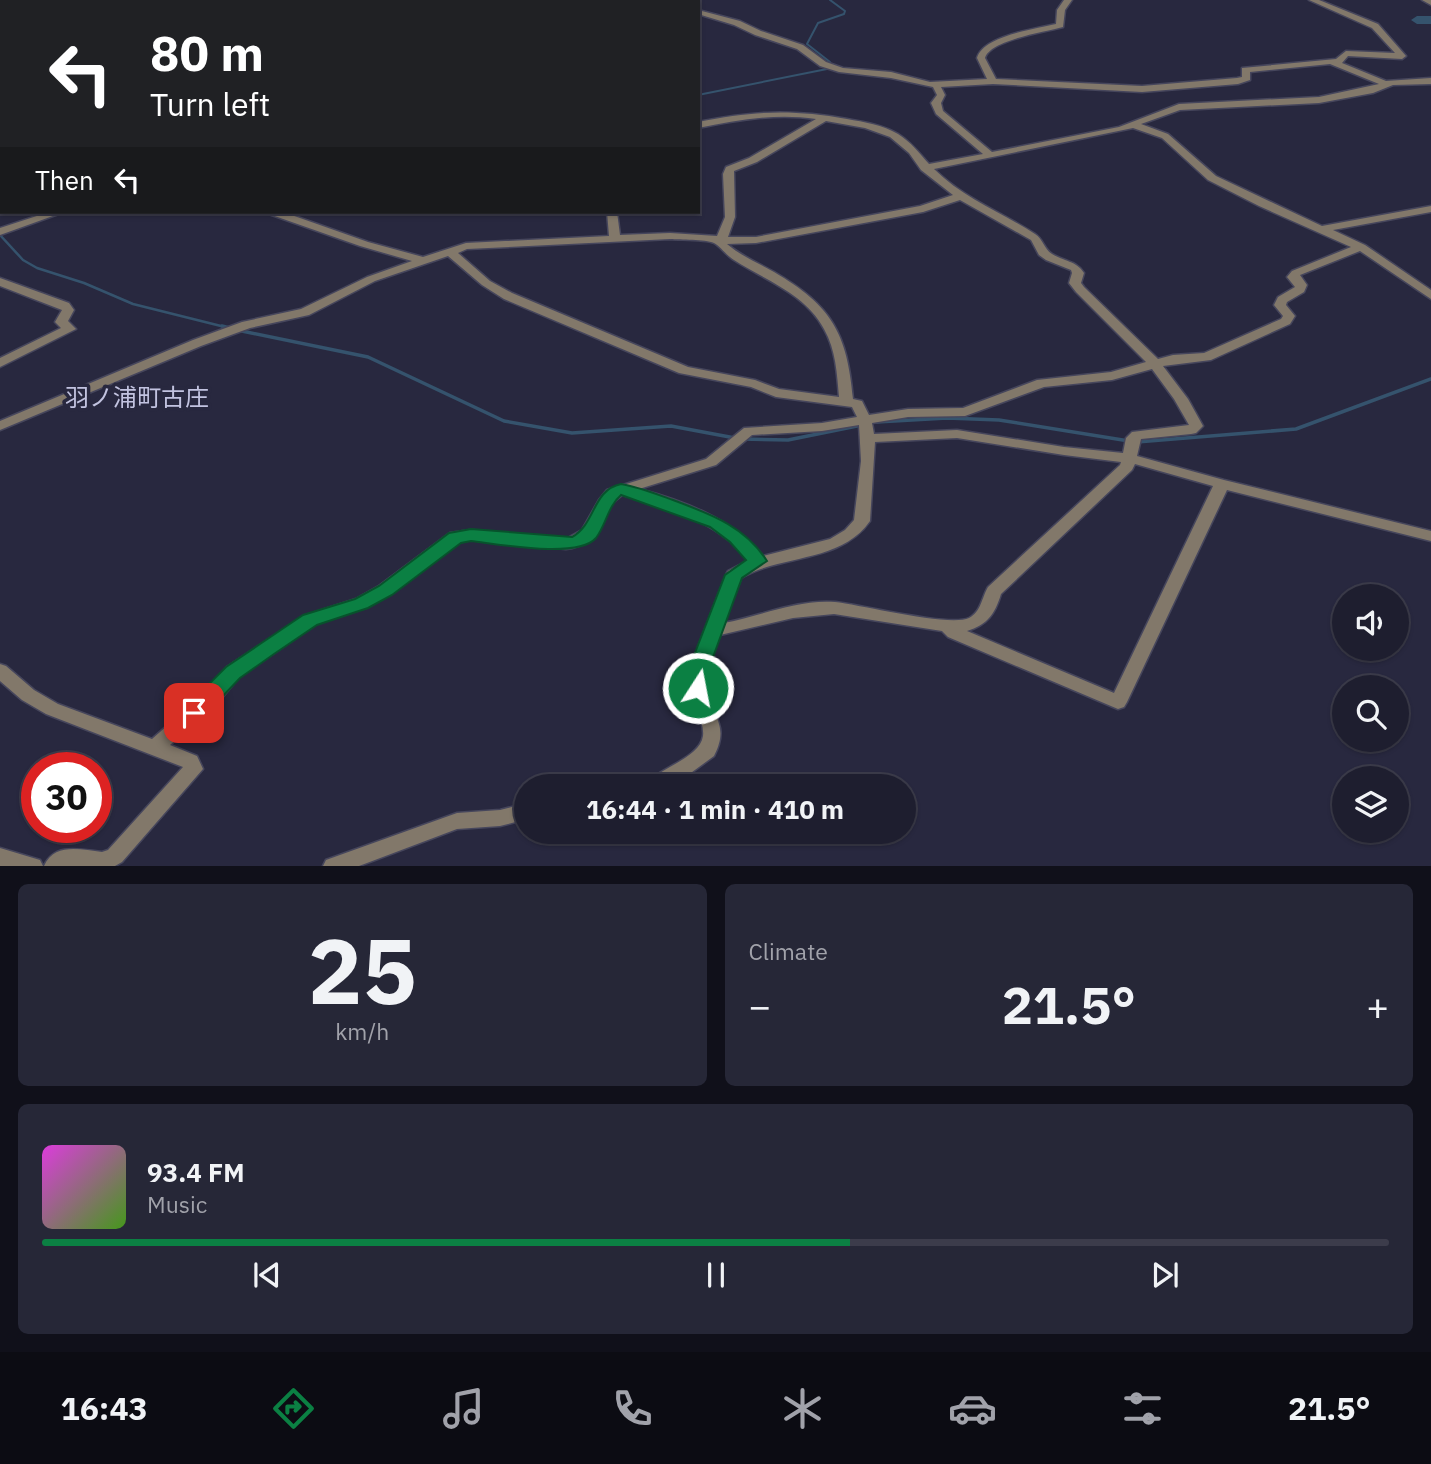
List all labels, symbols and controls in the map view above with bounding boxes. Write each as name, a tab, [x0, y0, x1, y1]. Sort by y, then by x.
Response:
text: 80 m	[150, 21, 264, 84]
icon: left	[35, 28, 126, 119]
text: Turn left	[150, 83, 270, 125]
icon: left	[108, 161, 146, 199]
text: Then	[35, 163, 94, 197]
district label: 羽ノ浦町古庄	[65, 381, 209, 413]
map controls	[1332, 584, 1409, 843]
button: sound	[1332, 584, 1409, 661]
position arrow	[661, 651, 735, 725]
button: search	[1332, 675, 1409, 752]
pin	[164, 683, 224, 743]
icon: arrive	[175, 694, 213, 732]
speed limit sign: 30	[21, 752, 112, 843]
button: layers	[1332, 766, 1409, 843]
text: 16:44 · 1 min · 410 m	[586, 792, 844, 826]
text: 25	[308, 911, 417, 1029]
text: Climate	[749, 936, 828, 966]
text: 21.5°	[1002, 971, 1136, 1038]
text: −	[749, 981, 771, 1030]
text: +	[1366, 981, 1389, 1030]
text: km/h	[335, 1016, 389, 1046]
text: 93.4 FM	[147, 1155, 245, 1189]
text: Music	[147, 1189, 207, 1219]
icon: previous	[248, 1256, 286, 1294]
icon: pause	[697, 1256, 735, 1294]
icon: next	[1146, 1256, 1184, 1294]
icon: directions	[269, 1384, 318, 1433]
icon: music	[439, 1384, 488, 1433]
icon: phone	[608, 1384, 657, 1433]
icon: climate	[778, 1384, 827, 1433]
icon: car	[948, 1384, 997, 1433]
icon: filters	[1118, 1384, 1167, 1433]
text: 16:43	[60, 1387, 148, 1429]
text: 21.5°	[1288, 1387, 1371, 1429]

